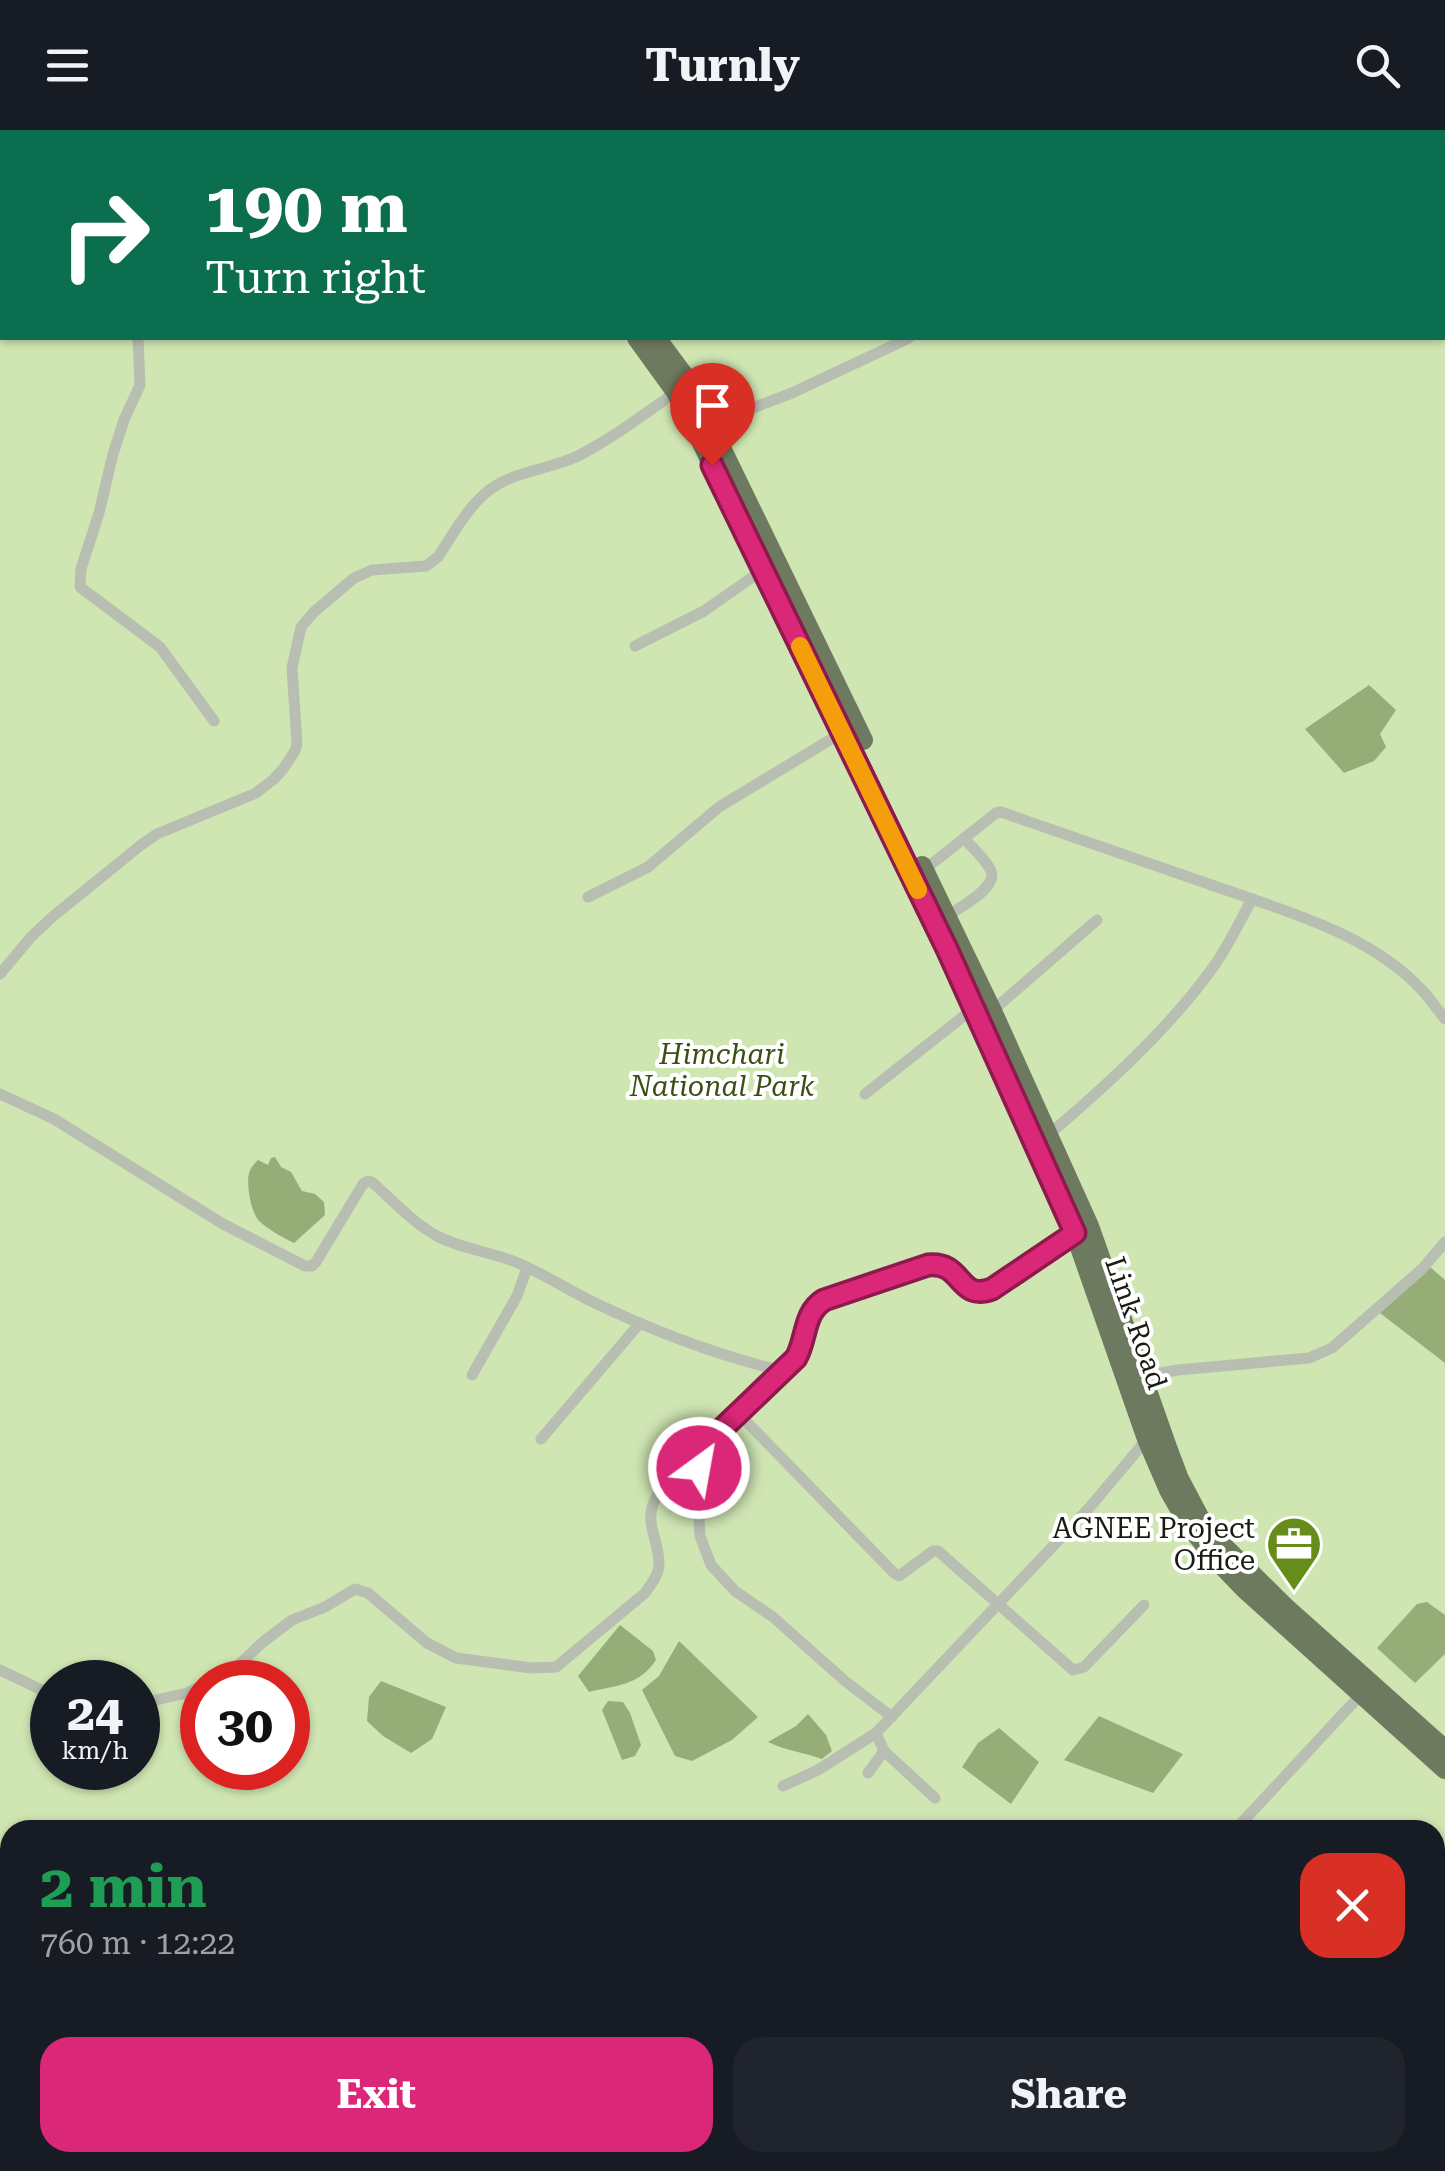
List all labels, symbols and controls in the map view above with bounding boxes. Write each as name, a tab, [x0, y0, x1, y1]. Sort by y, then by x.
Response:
icon: menu	[40, 38, 95, 93]
icon: search	[1350, 38, 1405, 93]
text: Turnly	[645, 39, 800, 92]
text: 190 m	[205, 167, 408, 249]
icon: right	[40, 170, 170, 300]
text: Turn right	[205, 251, 426, 304]
pin	[670, 363, 755, 466]
icon: arrive	[685, 378, 740, 433]
park label: Himchari National Park	[629, 1038, 815, 1103]
street label: Link Road	[1098, 1253, 1174, 1393]
position arrow	[647, 1416, 751, 1520]
place label: AGNEE Project Office	[1053, 1512, 1255, 1577]
office icon: AGNEE Project Office	[1264, 1514, 1324, 1593]
speed limit sign: 30	[180, 1660, 310, 1790]
text: 24	[67, 1684, 123, 1742]
text: km/h	[62, 1736, 128, 1765]
text: 2 min	[40, 1851, 207, 1922]
button: close	[1300, 1853, 1405, 1958]
text: 760 m · 12:22	[40, 1924, 235, 1962]
button: Exit	[40, 2037, 713, 2152]
button: Share	[733, 2037, 1405, 2152]

